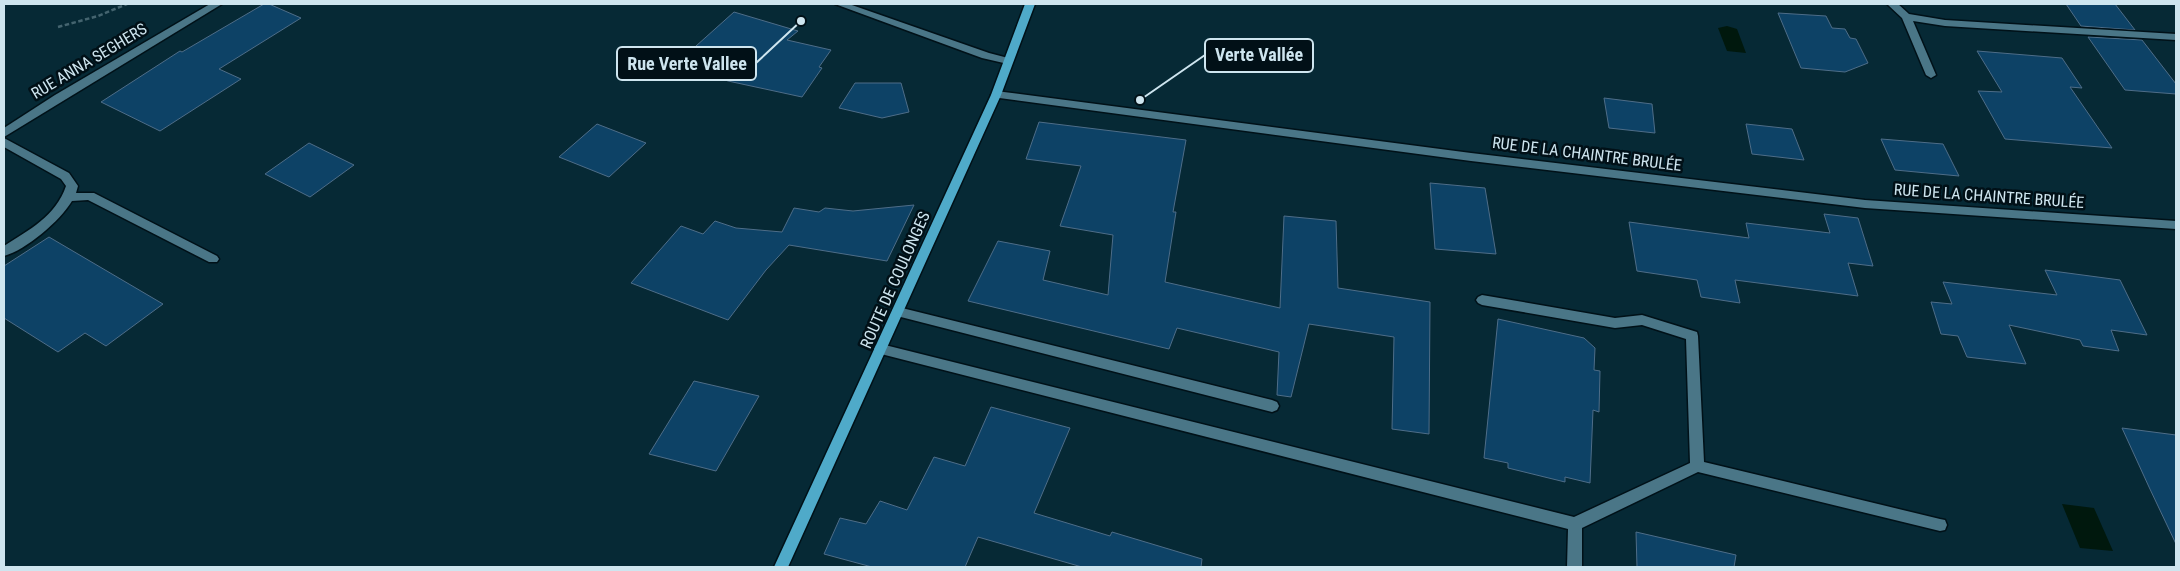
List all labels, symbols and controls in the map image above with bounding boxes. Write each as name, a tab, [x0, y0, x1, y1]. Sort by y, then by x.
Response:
street label: RUE ANNA SEGHERS	[28, 19, 150, 103]
callout: Verte Vallée	[1205, 39, 1313, 72]
text: Verte Vallée	[1215, 44, 1303, 65]
callout: Rue Verte Vallee	[617, 47, 756, 80]
text: Rue Verte Vallee	[627, 53, 747, 74]
street label: RUE DE LA CHAINTRE BRULÉE	[1491, 133, 1683, 175]
street label: RUE DE LA CHAINTRE BRULÉE	[1893, 180, 2085, 212]
street label: ROUTE DE COULONGES	[856, 209, 934, 351]

